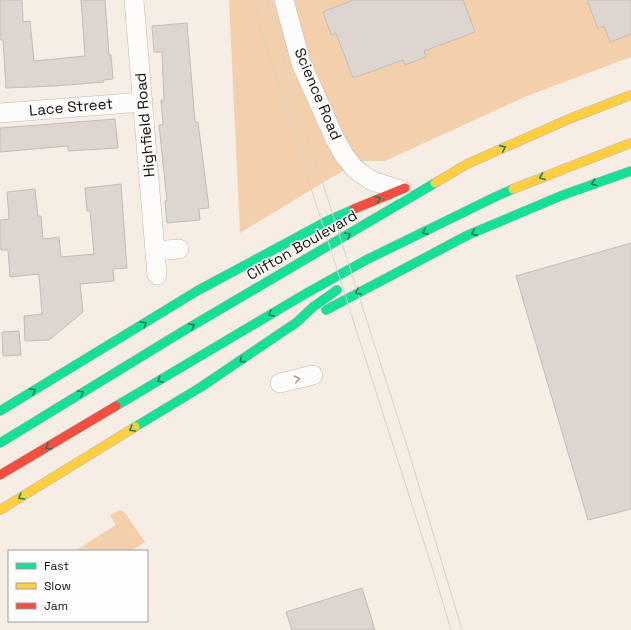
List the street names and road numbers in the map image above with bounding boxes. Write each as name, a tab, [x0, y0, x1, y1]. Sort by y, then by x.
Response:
street label: Science Road	[290, 45, 346, 143]
street label: Highfield Road	[130, 72, 159, 178]
street label: Lace Street	[28, 93, 114, 120]
street label: Clifton Boulevard	[243, 205, 360, 284]

